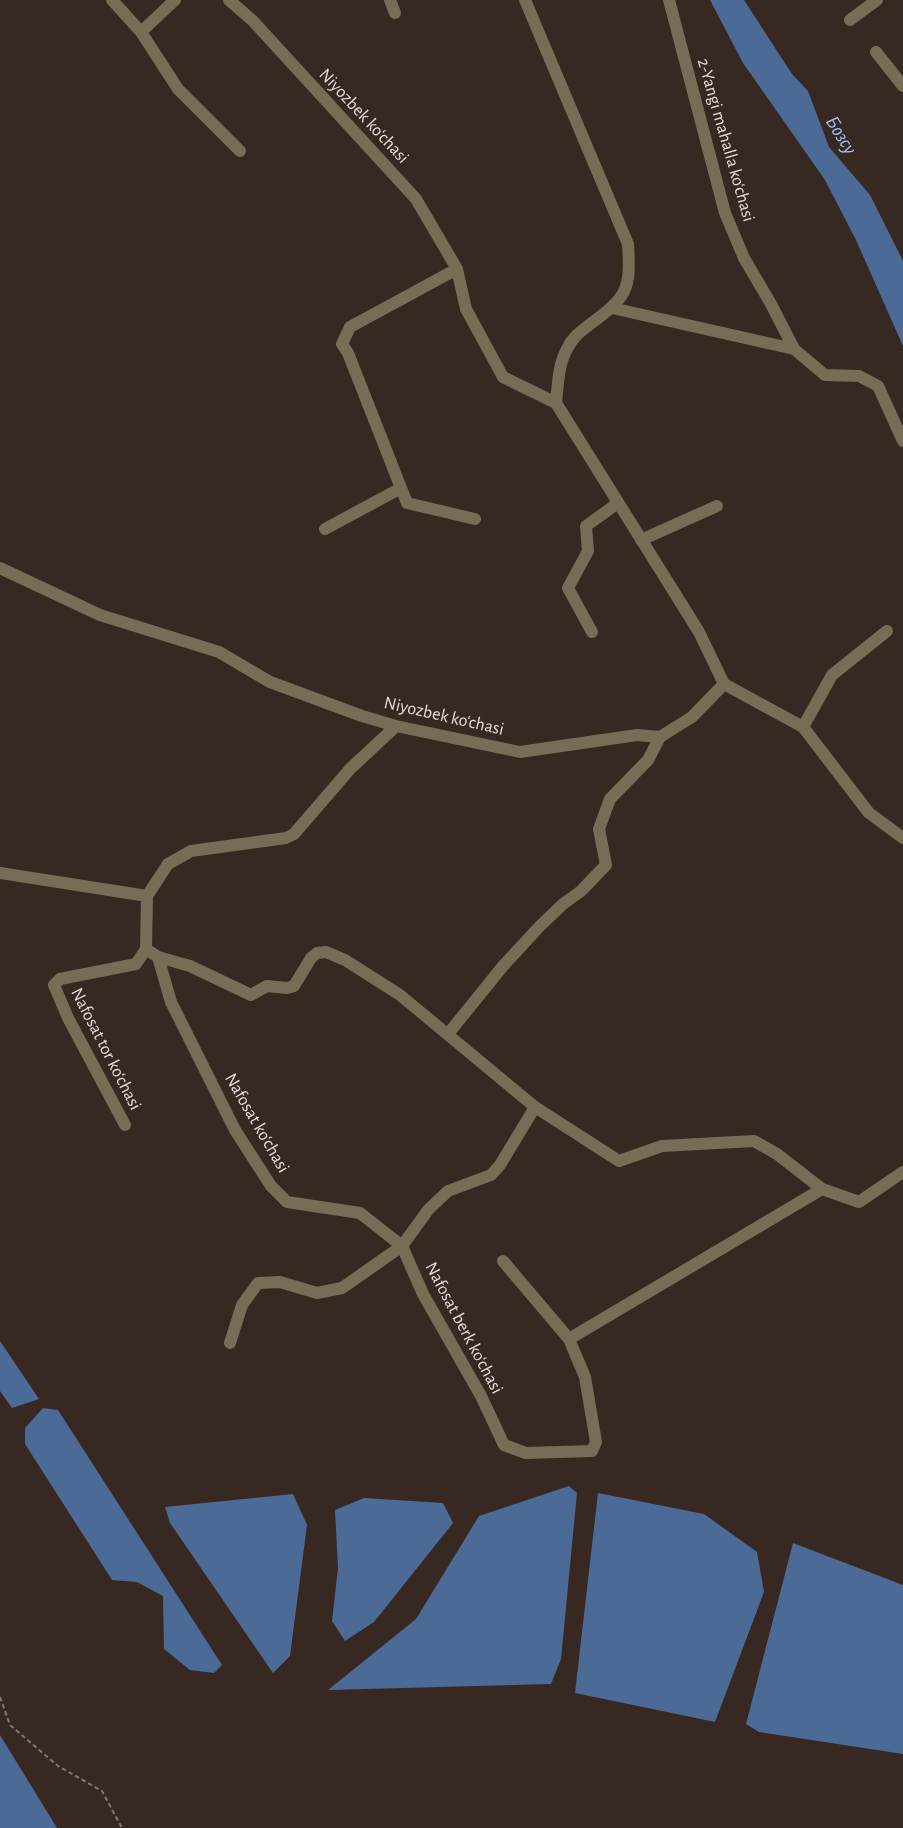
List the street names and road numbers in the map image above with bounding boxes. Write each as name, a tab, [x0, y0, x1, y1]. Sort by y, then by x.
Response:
street label: 2-Yangi mahalla ko‘chasi	[692, 56, 760, 224]
street label: Niyozbek ko‘chasi	[314, 64, 414, 168]
street label: Niyozbek ko‘chasi	[382, 692, 506, 740]
street label: Nafosat tor ko‘chasi	[66, 984, 146, 1114]
street label: Nafosat ko‘chasi	[220, 1069, 294, 1177]
street label: Nafosat berk ko‘chasi	[420, 1258, 508, 1398]

